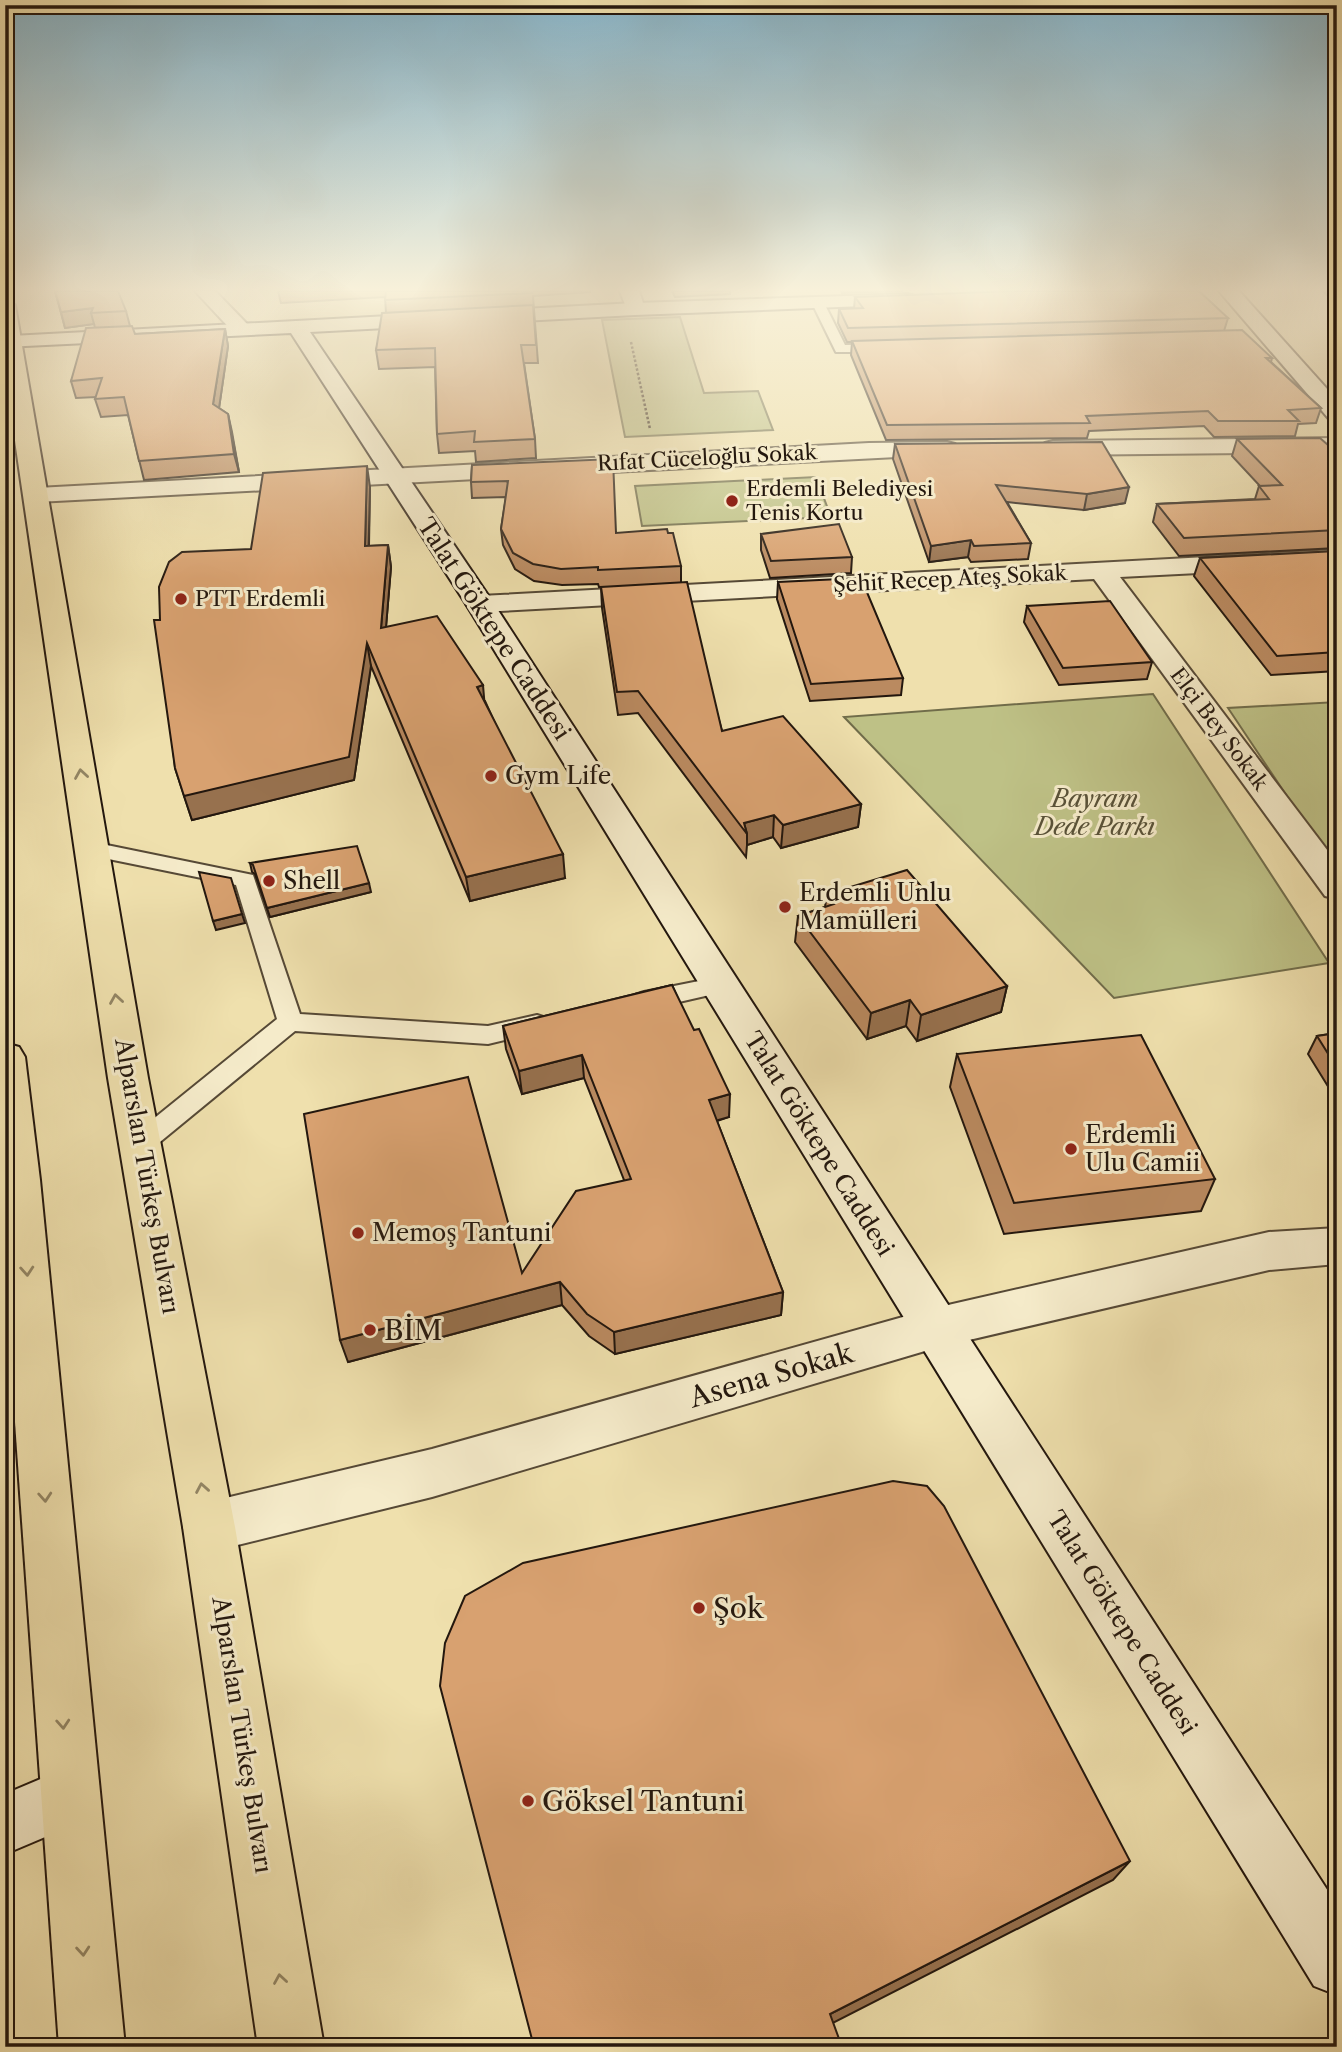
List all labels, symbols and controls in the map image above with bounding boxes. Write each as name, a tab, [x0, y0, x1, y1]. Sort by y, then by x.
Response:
street label: Rıfat Cüceloğlu Sokak	[596, 439, 818, 476]
place label: Erdemli Belediyesi Tenis Kortu	[746, 476, 933, 525]
marker: Erdemli Belediyesi Tenis Kortu	[724, 493, 740, 509]
street label: Talat Göktepe Caddesi	[412, 512, 577, 745]
street label: Şehit Recep Ateş Sokak	[832, 560, 1068, 597]
place label: PTT Erdemli	[195, 586, 325, 611]
marker: PTT Erdemli	[173, 591, 189, 607]
street label: Elçi Bey Sokak	[1165, 663, 1274, 796]
place label: Gym Life	[505, 761, 611, 790]
one-way arrow	[74, 768, 89, 780]
marker: Gym Life	[483, 768, 499, 784]
park label: Bayram Dede Parkı	[1033, 784, 1155, 841]
place label: Shell	[283, 866, 340, 895]
marker: Shell	[261, 873, 277, 889]
place label: Erdemli Unlu Mamülleri	[799, 878, 952, 935]
marker: Erdemli Unlu Mamülleri	[777, 899, 793, 915]
one-way arrow	[109, 993, 124, 1005]
street label: Talat Göktepe Caddesi	[739, 1026, 900, 1261]
street label: Alparslan Türkeş Bulvarı	[109, 1035, 186, 1316]
place label: Erdemli Ulu Camii	[1085, 1120, 1200, 1177]
marker: Erdemli Ulu Camii	[1063, 1141, 1079, 1157]
place label: Memoş Tantuni	[372, 1218, 551, 1247]
marker: Memoş Tantuni	[350, 1225, 366, 1241]
one-way arrow	[19, 1265, 34, 1276]
place label: BİM	[384, 1313, 442, 1347]
marker: BİM	[362, 1322, 378, 1338]
street label: Asena Sokak	[684, 1335, 858, 1415]
one-way arrow	[196, 1483, 211, 1495]
one-way arrow	[37, 1492, 52, 1503]
street label: Talat Göktepe Caddesi	[1042, 1505, 1203, 1740]
place label: Şok	[713, 1591, 765, 1625]
street label: Alparslan Türkeş Bulvarı	[206, 1594, 279, 1875]
marker: Şok	[691, 1600, 707, 1616]
one-way arrow	[55, 1719, 70, 1730]
place label: Göksel Tantuni	[542, 1784, 745, 1818]
marker: Göksel Tantuni	[520, 1793, 536, 1809]
one-way arrow	[75, 1946, 90, 1957]
one-way arrow	[273, 1973, 288, 1985]

